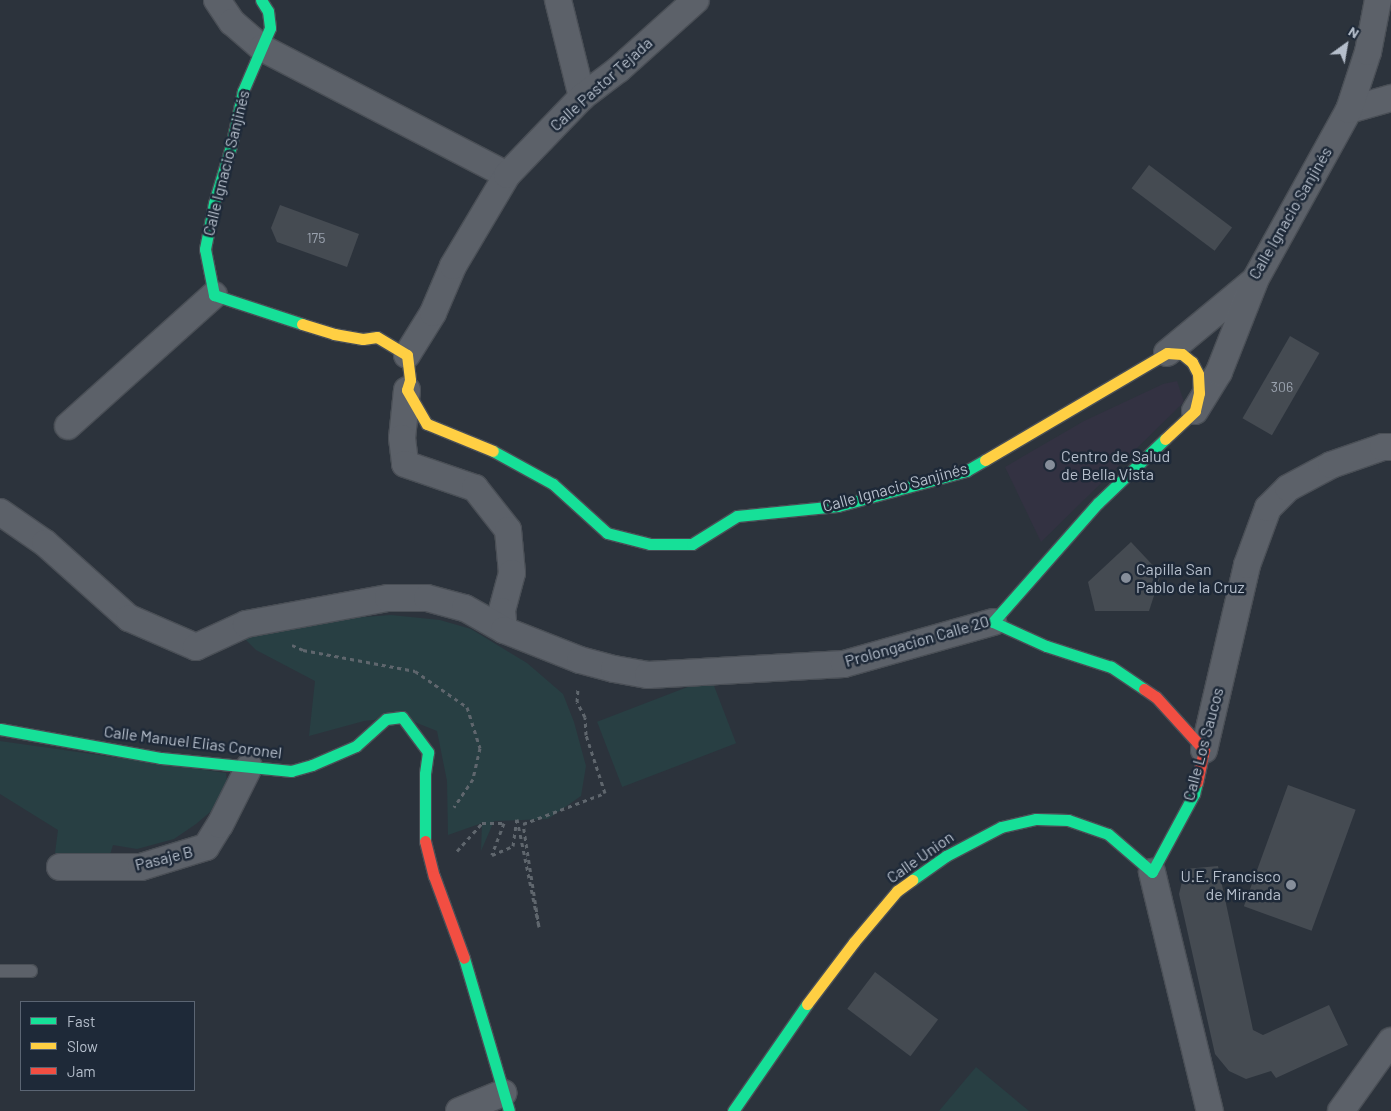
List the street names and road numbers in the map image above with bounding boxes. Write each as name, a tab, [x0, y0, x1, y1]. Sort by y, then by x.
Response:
street label: Calle Pastor Tejada	[546, 33, 656, 135]
street label: Calle Ignacio Sanjinés	[199, 88, 253, 238]
street label: Calle Ignacio Sanjinés	[1244, 144, 1336, 282]
street label: Calle Ignacio Sanjinés	[820, 458, 970, 516]
street label: Prolongacion Calle 20	[843, 611, 991, 671]
street label: Calle Los Saucos	[1179, 685, 1227, 803]
street label: Calle Manuel Elias Coronel	[103, 722, 283, 762]
street label: Calle Union	[883, 827, 957, 887]
street label: Pasaje B	[133, 842, 195, 874]

